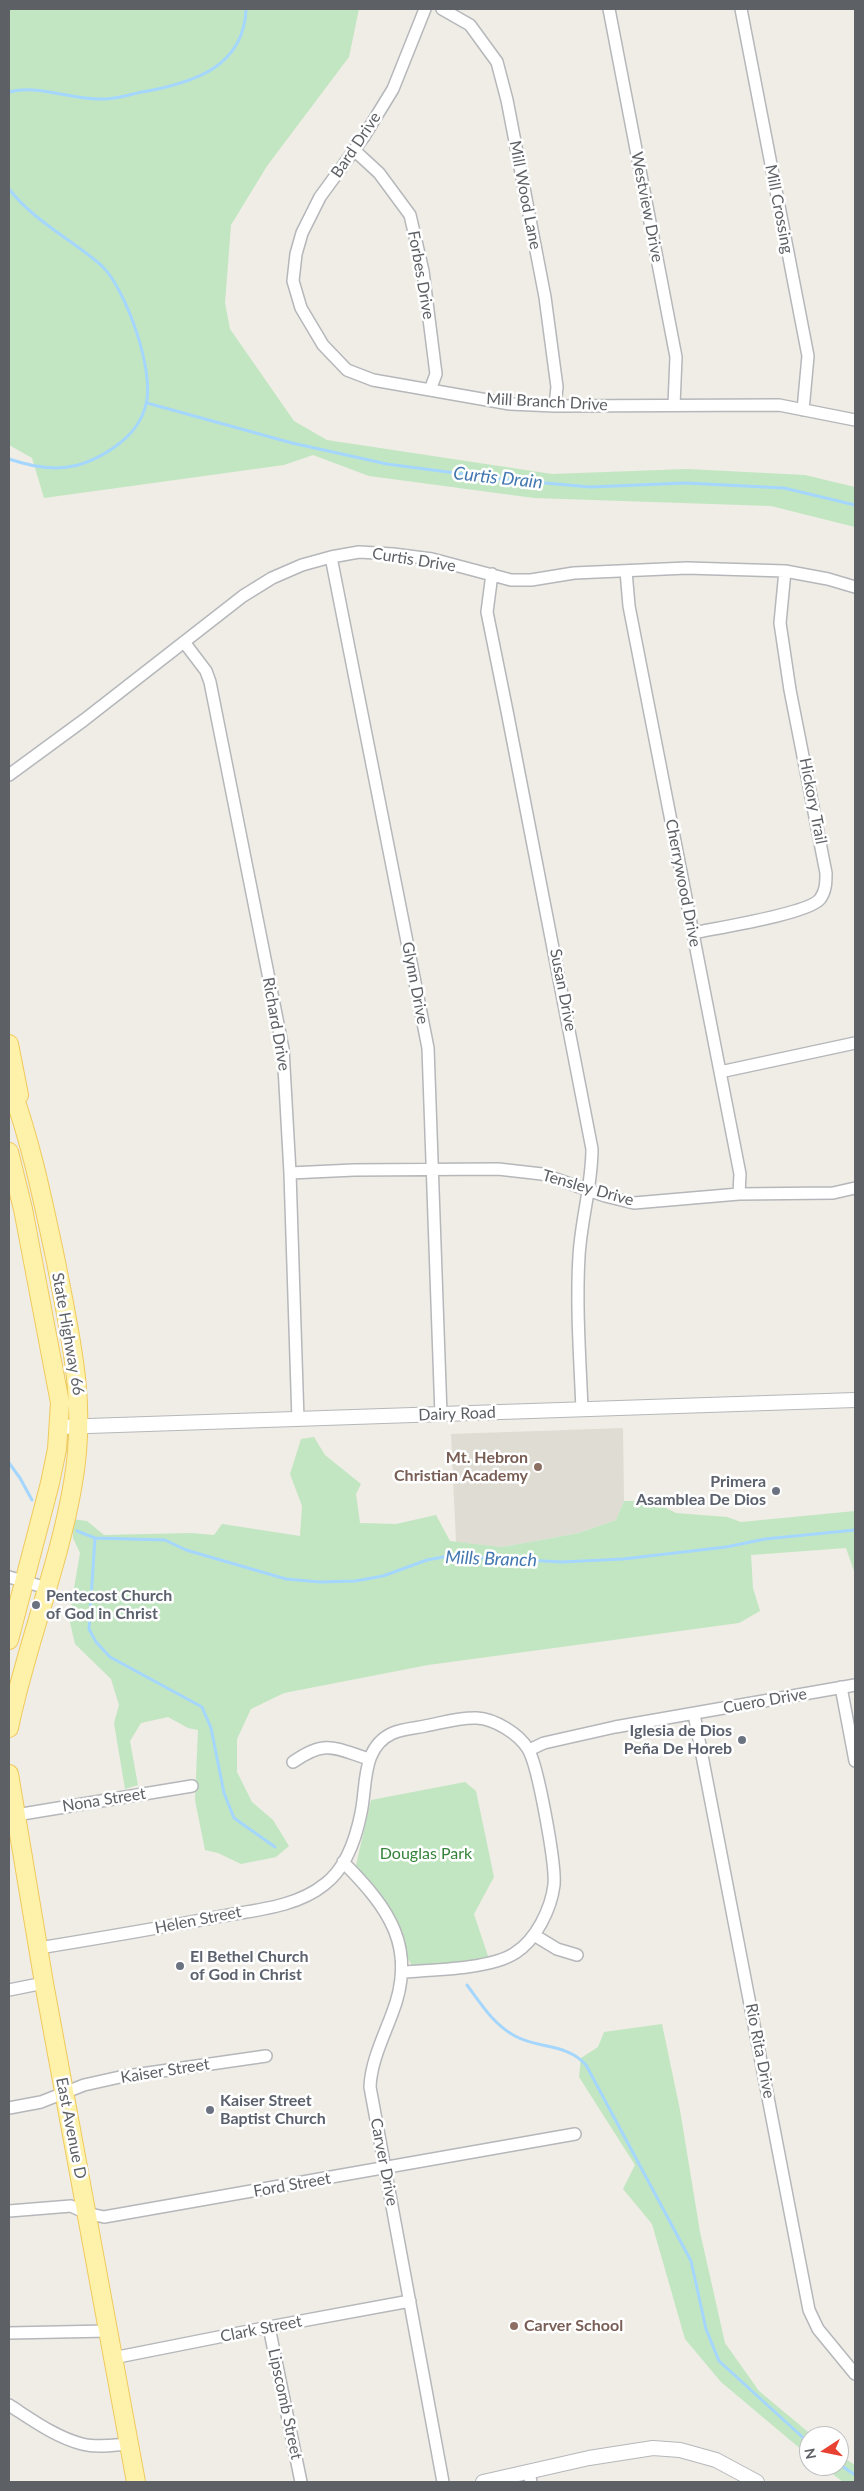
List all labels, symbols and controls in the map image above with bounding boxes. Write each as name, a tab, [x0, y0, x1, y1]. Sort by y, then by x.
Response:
street label: Bard Drive	[327, 109, 385, 181]
street label: Mill Wood Lane	[505, 139, 545, 251]
street label: Westview Drive	[627, 150, 667, 264]
street label: Mill Crossing	[761, 163, 797, 255]
street label: Forbes Drive	[404, 229, 438, 321]
street label: Mill Branch Drive	[486, 389, 608, 415]
water label: Curtis Drain	[452, 463, 544, 493]
street label: Curtis Drive	[371, 544, 457, 576]
street label: Hickory Trail	[795, 756, 831, 846]
street label: Cherrywood Drive	[661, 817, 705, 949]
street label: Glynn Drive	[398, 940, 432, 1026]
street label: Susan Drive	[546, 947, 580, 1033]
street label: Richard Drive	[258, 976, 294, 1072]
street label: Tensley Drive	[540, 1166, 636, 1210]
street label: State Highway 66	[48, 1271, 88, 1397]
street label: Dairy Road	[418, 1403, 496, 1425]
place label: Mt. Hebron Christian Academy	[394, 1448, 528, 1486]
marker: Mt. Hebron Christian Academy	[532, 1461, 544, 1473]
place label: Primera Asamblea De Dios	[636, 1472, 766, 1510]
marker: Primera Asamblea De Dios	[770, 1485, 782, 1497]
water label: Mills Branch	[445, 1547, 537, 1571]
place label: Pentecost Church of God in Christ	[46, 1586, 172, 1624]
marker: Pentecost Church of God in Christ	[30, 1599, 42, 1611]
street label: Cuero Drive	[722, 1684, 808, 1718]
place label: Iglesia de Dios Peña De Horeb	[624, 1721, 732, 1759]
marker: Iglesia de Dios Peña De Horeb	[736, 1734, 748, 1746]
street label: Nona Street	[61, 1784, 147, 1816]
park label: Douglas Park	[380, 1844, 472, 1864]
street label: Helen Street	[153, 1902, 243, 1938]
place label: El Bethel Church of God in Christ	[190, 1947, 308, 1985]
marker: El Bethel Church of God in Christ	[174, 1960, 186, 1972]
street label: Rio Rita Drive	[741, 2002, 779, 2100]
street label: Kaiser Street	[119, 2054, 211, 2088]
street label: East Avenue D	[52, 2076, 90, 2180]
place label: Kaiser Street Baptist Church	[220, 2091, 326, 2129]
marker: Kaiser Street Baptist Church	[204, 2104, 216, 2116]
street label: Carver Drive	[366, 2116, 402, 2208]
street label: Ford Street	[252, 2169, 332, 2201]
street label: Clark Street	[219, 2312, 303, 2346]
place label: Carver School	[524, 2316, 623, 2336]
marker: Carver School	[508, 2320, 520, 2332]
street label: Lipscomb Street	[264, 2347, 306, 2461]
north arrow	[799, 2426, 849, 2476]
text: N	[800, 2447, 819, 2461]

